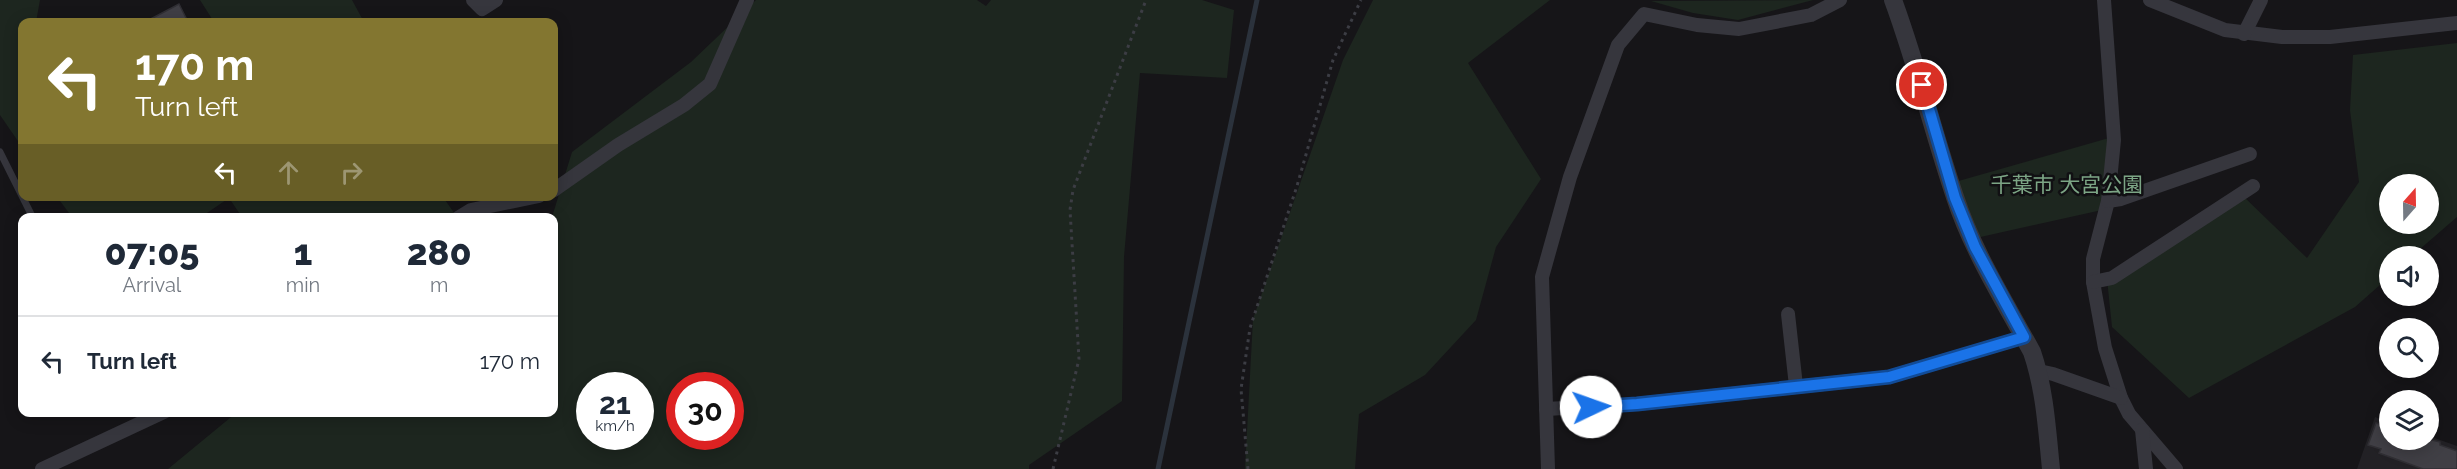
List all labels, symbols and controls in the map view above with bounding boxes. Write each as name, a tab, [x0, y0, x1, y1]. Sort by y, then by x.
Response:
text: 170 m	[135, 41, 254, 90]
icon: left	[36, 42, 114, 120]
pin	[1896, 59, 1947, 110]
icon: arrive	[1905, 68, 1938, 101]
text: Turn left	[135, 91, 238, 122]
icon: left	[209, 156, 242, 189]
icon: ahead	[272, 156, 305, 189]
icon: right	[335, 156, 368, 189]
park label: 千葉市 大宮公園	[1991, 172, 2143, 197]
north arrow	[2379, 174, 2439, 234]
map controls	[2379, 174, 2439, 450]
text: 07:05	[104, 231, 199, 273]
text: 1	[294, 231, 312, 273]
text: 280	[407, 231, 472, 273]
button: sound	[2379, 246, 2439, 306]
text: Arrival	[123, 273, 181, 297]
text: min	[286, 273, 320, 297]
text: m	[430, 273, 448, 297]
button: search	[2379, 318, 2439, 378]
icon: left	[36, 345, 69, 378]
text: Turn left	[87, 348, 177, 374]
text: 170 m	[480, 348, 540, 374]
speed limit sign: 30	[666, 372, 744, 450]
position arrow	[1559, 375, 1623, 439]
text: 21	[599, 386, 631, 421]
button: layers	[2379, 390, 2439, 450]
text: km/h	[595, 417, 635, 435]

